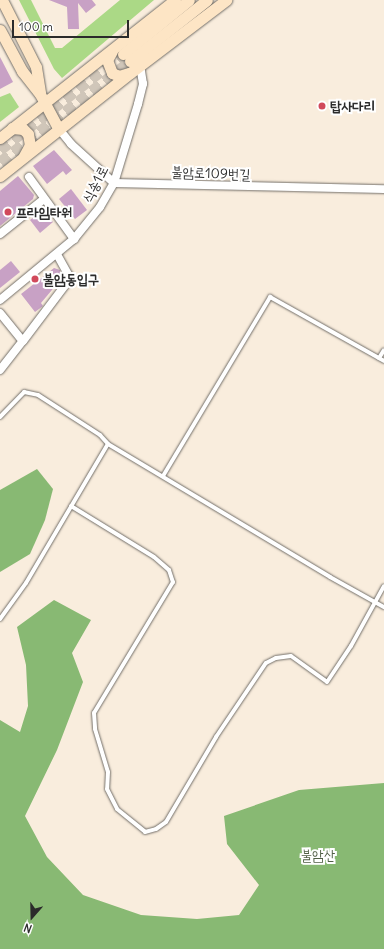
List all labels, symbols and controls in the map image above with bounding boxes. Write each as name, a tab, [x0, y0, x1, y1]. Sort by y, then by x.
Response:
scale bar	[14, 12, 131, 38]
text: 100 m	[19, 19, 53, 34]
place label: 탑사다리	[330, 98, 375, 114]
marker: 탑사다리	[317, 101, 327, 111]
street label: 식송1로	[79, 163, 111, 205]
street label: 불암로109번길	[171, 163, 251, 183]
place label: 프라임타워	[16, 204, 72, 220]
marker: 프라임타워	[3, 207, 13, 217]
place label: 불암동입구	[43, 271, 99, 287]
marker: 불암동입구	[30, 274, 40, 284]
park label: 불암산	[301, 847, 335, 863]
north arrow	[12, 897, 52, 937]
text: N	[22, 920, 34, 936]

